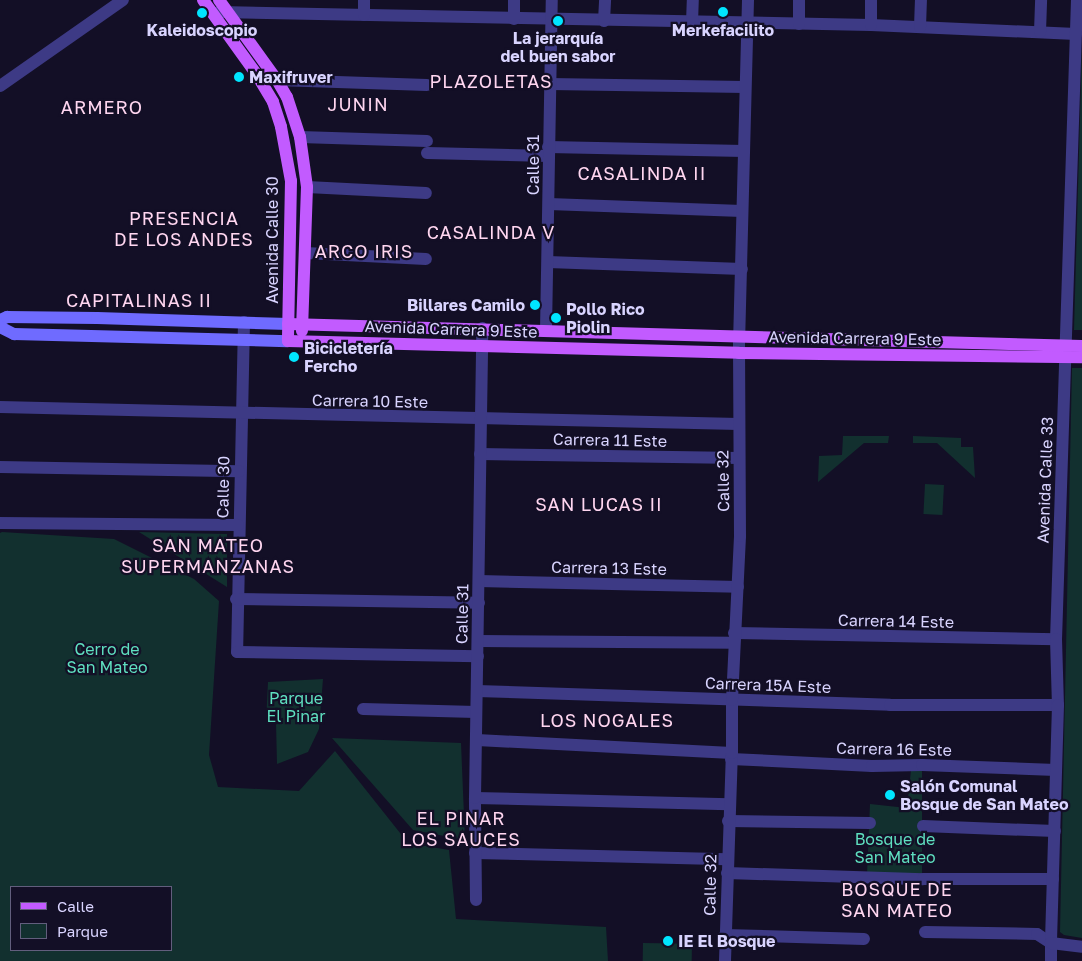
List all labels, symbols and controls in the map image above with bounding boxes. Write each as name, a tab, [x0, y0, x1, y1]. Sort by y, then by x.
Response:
marker: Merkefacilito	[717, 6, 729, 18]
marker: Kaleidoscopio	[196, 7, 208, 19]
marker: La jerarquía del buen sabor	[552, 15, 564, 27]
place label: Kaleidoscopio	[147, 20, 257, 40]
place label: Merkefacilito	[672, 20, 774, 40]
place label: La jerarquía del buen sabor	[500, 28, 616, 66]
place label: Maxifruver	[249, 67, 333, 87]
district label: PLAZOLETAS	[428, 70, 554, 92]
marker: Maxifruver	[233, 71, 245, 83]
district label: JUNIN	[327, 93, 389, 115]
district label: ARMERO	[60, 96, 144, 118]
street label: Calle 31	[523, 135, 543, 195]
district label: CASALINDA II	[576, 162, 708, 184]
street label: Avenida Calle 30	[262, 176, 282, 304]
district label: PRESENCIA DE LOS ANDES	[113, 208, 255, 250]
district label: CASALINDA V	[425, 221, 557, 243]
district label: ARCO IRIS	[314, 240, 414, 262]
district label: CAPITALINAS II	[64, 289, 214, 311]
place label: Billares Camilo	[407, 295, 525, 315]
marker: Billares Camilo	[529, 299, 541, 311]
place label: Pollo Rico Piolin	[566, 299, 645, 337]
marker: Pollo Rico Piolin	[550, 312, 562, 324]
street label: Avenida Carrera 9 Este	[364, 316, 538, 342]
street label: Avenida Carrera 9 Este	[768, 327, 942, 349]
place label: Bicicletería Fercho	[304, 338, 393, 376]
marker: Bicicletería Fercho	[288, 351, 300, 363]
street label: Carrera 10 Este	[312, 390, 428, 412]
street label: Avenida Calle 33	[1033, 416, 1057, 544]
street label: Carrera 11 Este	[553, 429, 667, 451]
street label: Calle 32	[713, 450, 733, 512]
street label: Calle 30	[213, 456, 233, 518]
district label: SAN LUCAS II	[534, 493, 664, 515]
district label: SAN MATEO SUPERMANZANAS	[119, 535, 297, 578]
street label: Carrera 13 Este	[551, 557, 667, 579]
street label: Calle 31	[452, 584, 472, 644]
street label: Carrera 14 Este	[838, 610, 954, 632]
park label: Cerro de San Mateo	[66, 639, 148, 677]
street label: Carrera 15A Este	[705, 673, 831, 697]
park label: Parque El Pinar	[267, 688, 325, 726]
district label: LOS NOGALES	[539, 709, 675, 731]
street label: Carrera 16 Este	[836, 738, 952, 760]
place label: Salón Comunal Bosque de San Mateo	[900, 776, 1069, 814]
marker: Salón Comunal Bosque de San Mateo	[884, 789, 896, 801]
district label: EL PINAR LOS SAUCES	[400, 808, 522, 851]
park label: Bosque de San Mateo	[854, 829, 936, 867]
street label: Calle 32	[700, 854, 720, 916]
district label: BOSQUE DE SAN MATEO	[840, 879, 954, 922]
legend	[10, 886, 172, 951]
text: Calle	[57, 897, 94, 915]
text: Parque	[57, 922, 108, 940]
place label: IE El Bosque	[678, 931, 775, 951]
marker: IE El Bosque	[662, 935, 674, 947]

